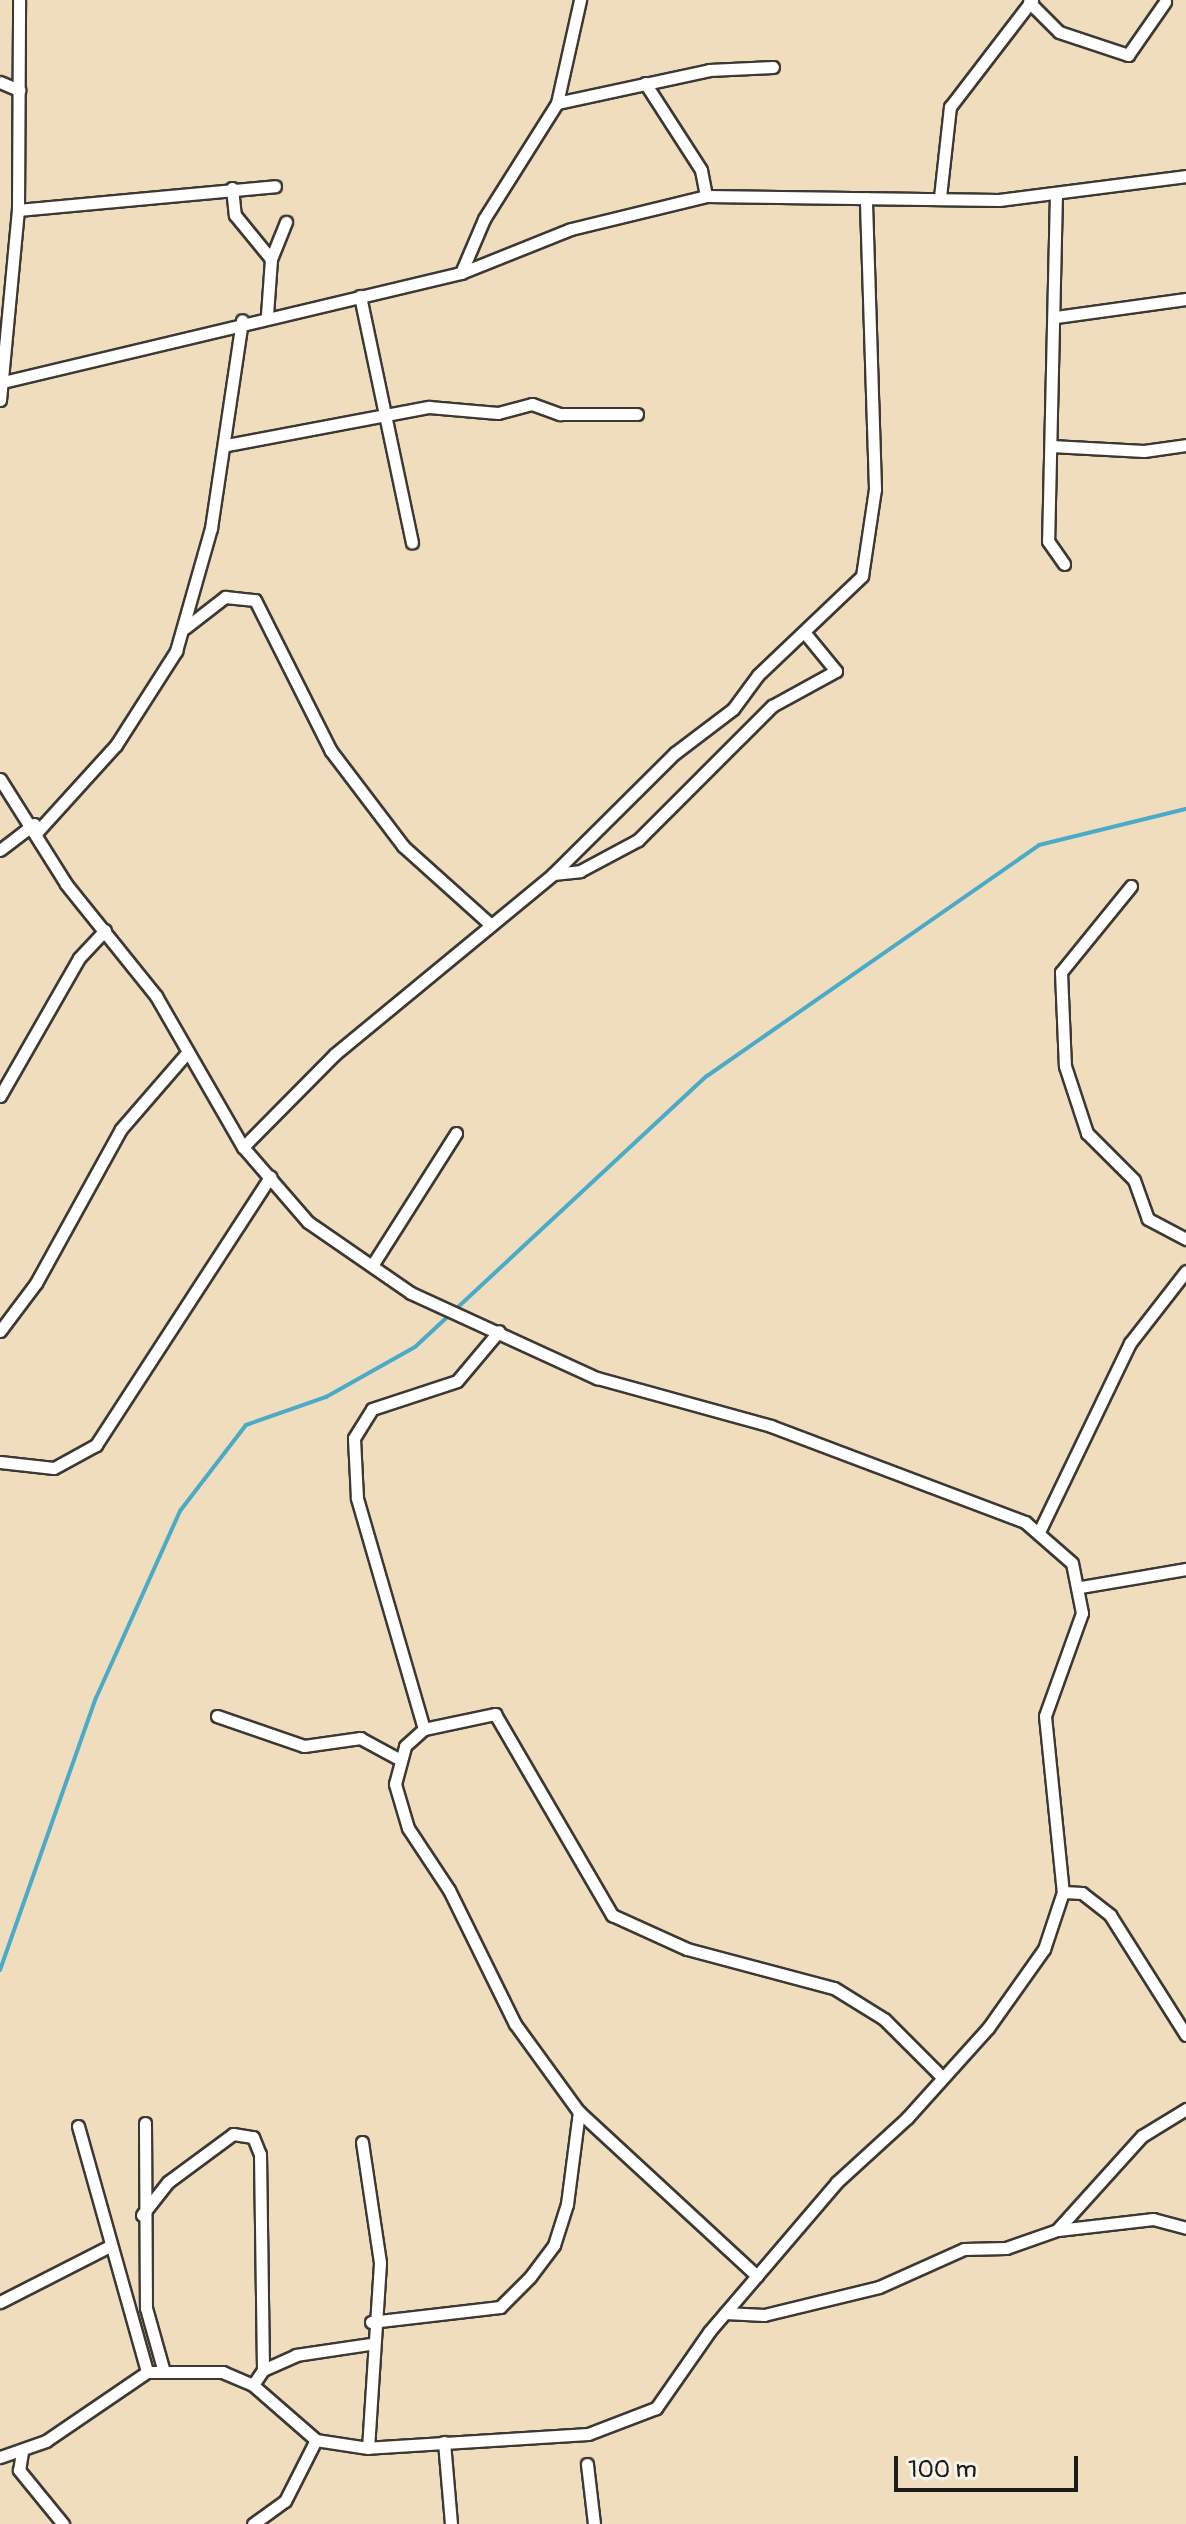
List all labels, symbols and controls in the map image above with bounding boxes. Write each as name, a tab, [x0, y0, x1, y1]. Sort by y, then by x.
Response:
scale bar	[898, 2440, 1082, 2490]
text: 100 m	[908, 2455, 977, 2484]

